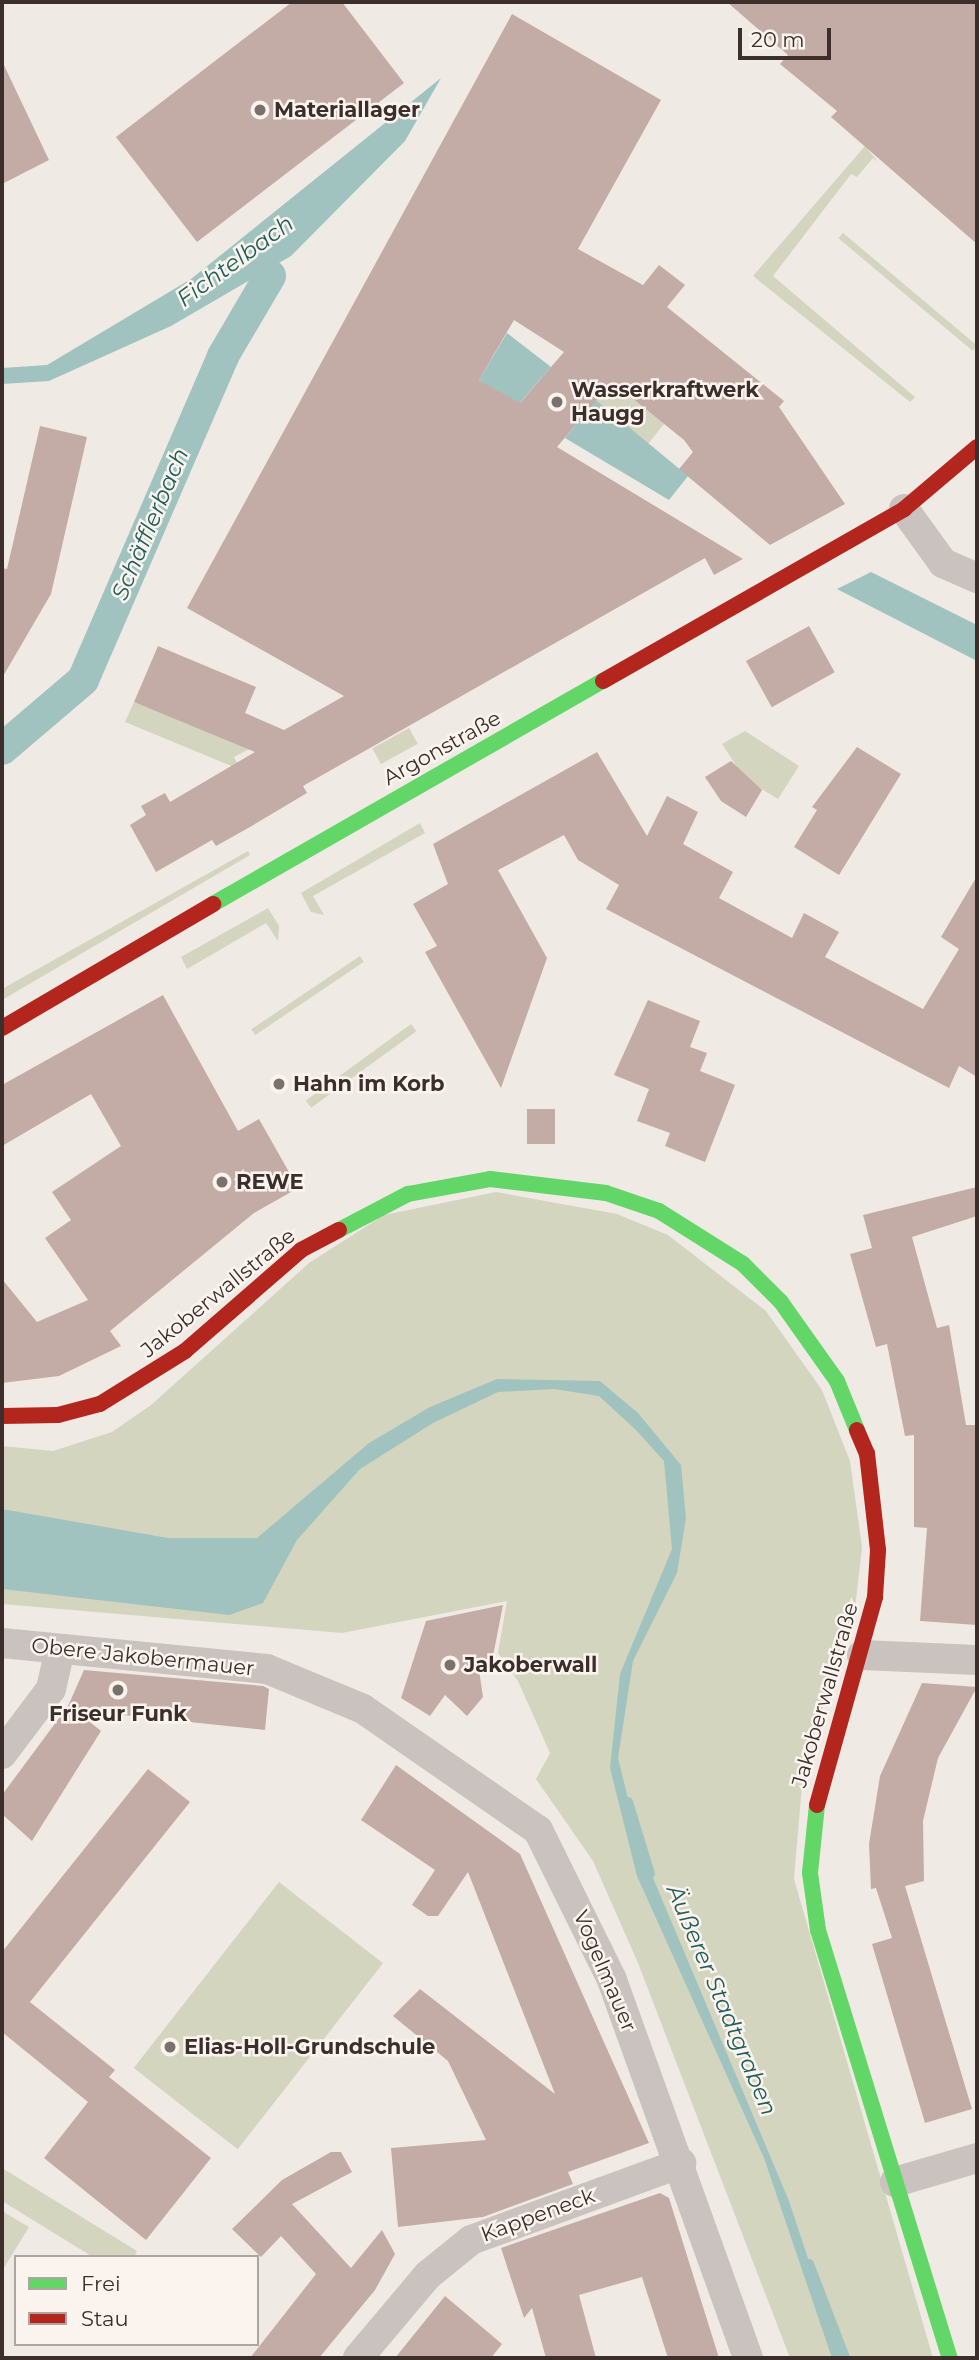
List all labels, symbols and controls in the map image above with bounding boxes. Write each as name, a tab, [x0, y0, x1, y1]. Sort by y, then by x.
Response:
scale bar	[741, 14, 834, 58]
text: 20 m	[751, 27, 805, 52]
place label: Materiallager	[274, 97, 420, 123]
marker: Materiallager	[252, 102, 268, 118]
water label: Fichtelbach	[171, 209, 299, 313]
place label: Wasserkraftwerk Haugg	[571, 377, 759, 427]
marker: Wasserkraftwerk Haugg	[549, 394, 565, 410]
water label: Schäfflerbach	[106, 444, 194, 604]
street label: Argonstraße	[379, 705, 505, 791]
place label: Hahn im Korb	[293, 1071, 444, 1097]
marker: Hahn im Korb	[271, 1076, 287, 1092]
place label: REWE	[236, 1169, 304, 1195]
marker: REWE	[214, 1174, 230, 1190]
street label: Jakoberwallstraße	[136, 1223, 300, 1363]
street label: Jakoberwallstraße	[787, 1600, 863, 1790]
street label: Obere Jakobermauer	[30, 1633, 256, 1681]
place label: Jakoberwall	[464, 1652, 597, 1678]
marker: Jakoberwall	[442, 1657, 458, 1673]
marker: Friseur Funk	[110, 1682, 126, 1698]
place label: Friseur Funk	[49, 1701, 187, 1727]
water label: Äußerer Stadtgraben	[661, 1881, 783, 2119]
street label: Vogelmauer	[568, 1907, 642, 2035]
place label: Elias-Holl-Grundschule	[184, 2034, 435, 2060]
marker: Elias-Holl-Grundschule	[162, 2039, 178, 2055]
street label: Kappeneck	[478, 2183, 598, 2247]
legend	[14, 2255, 259, 2346]
text: Frei	[81, 2271, 121, 2296]
text: Stau	[81, 2306, 129, 2331]

